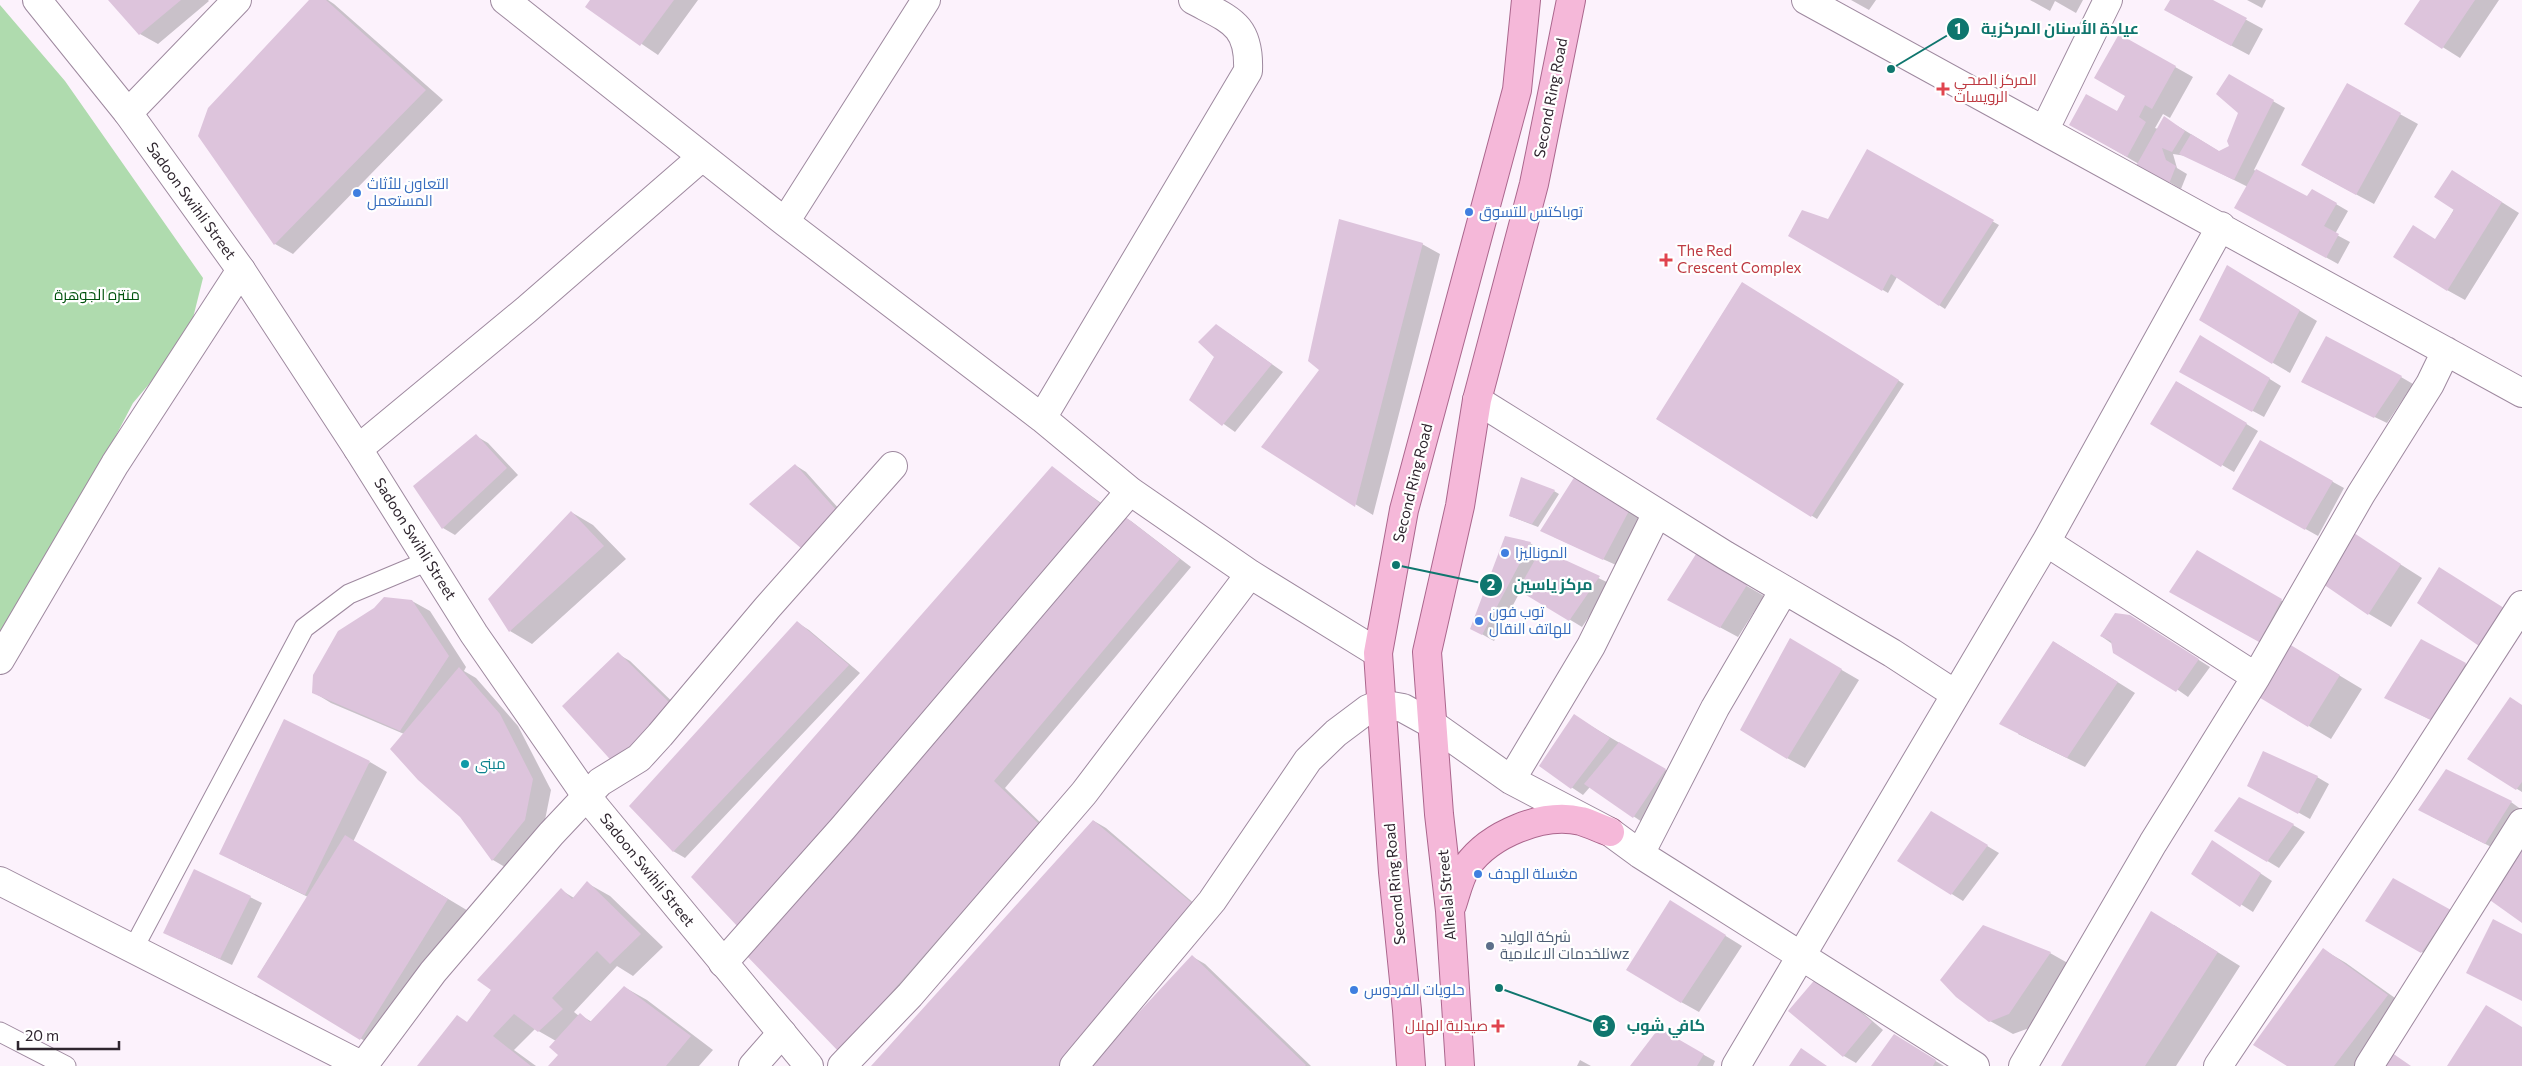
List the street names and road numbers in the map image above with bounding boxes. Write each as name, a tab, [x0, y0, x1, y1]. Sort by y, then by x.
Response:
street label: Second Ring Road	[1530, 36, 1570, 159]
street label: Sadoon Swihli Street	[143, 138, 240, 263]
street label: Second Ring Road	[1389, 422, 1435, 544]
street label: Sadoon Swihli Street	[371, 474, 461, 603]
street label: Sadoon Swihli Street	[597, 809, 699, 930]
street label: Second Ring Road	[1380, 823, 1408, 946]
street label: Alhelal Street	[1433, 849, 1459, 941]

